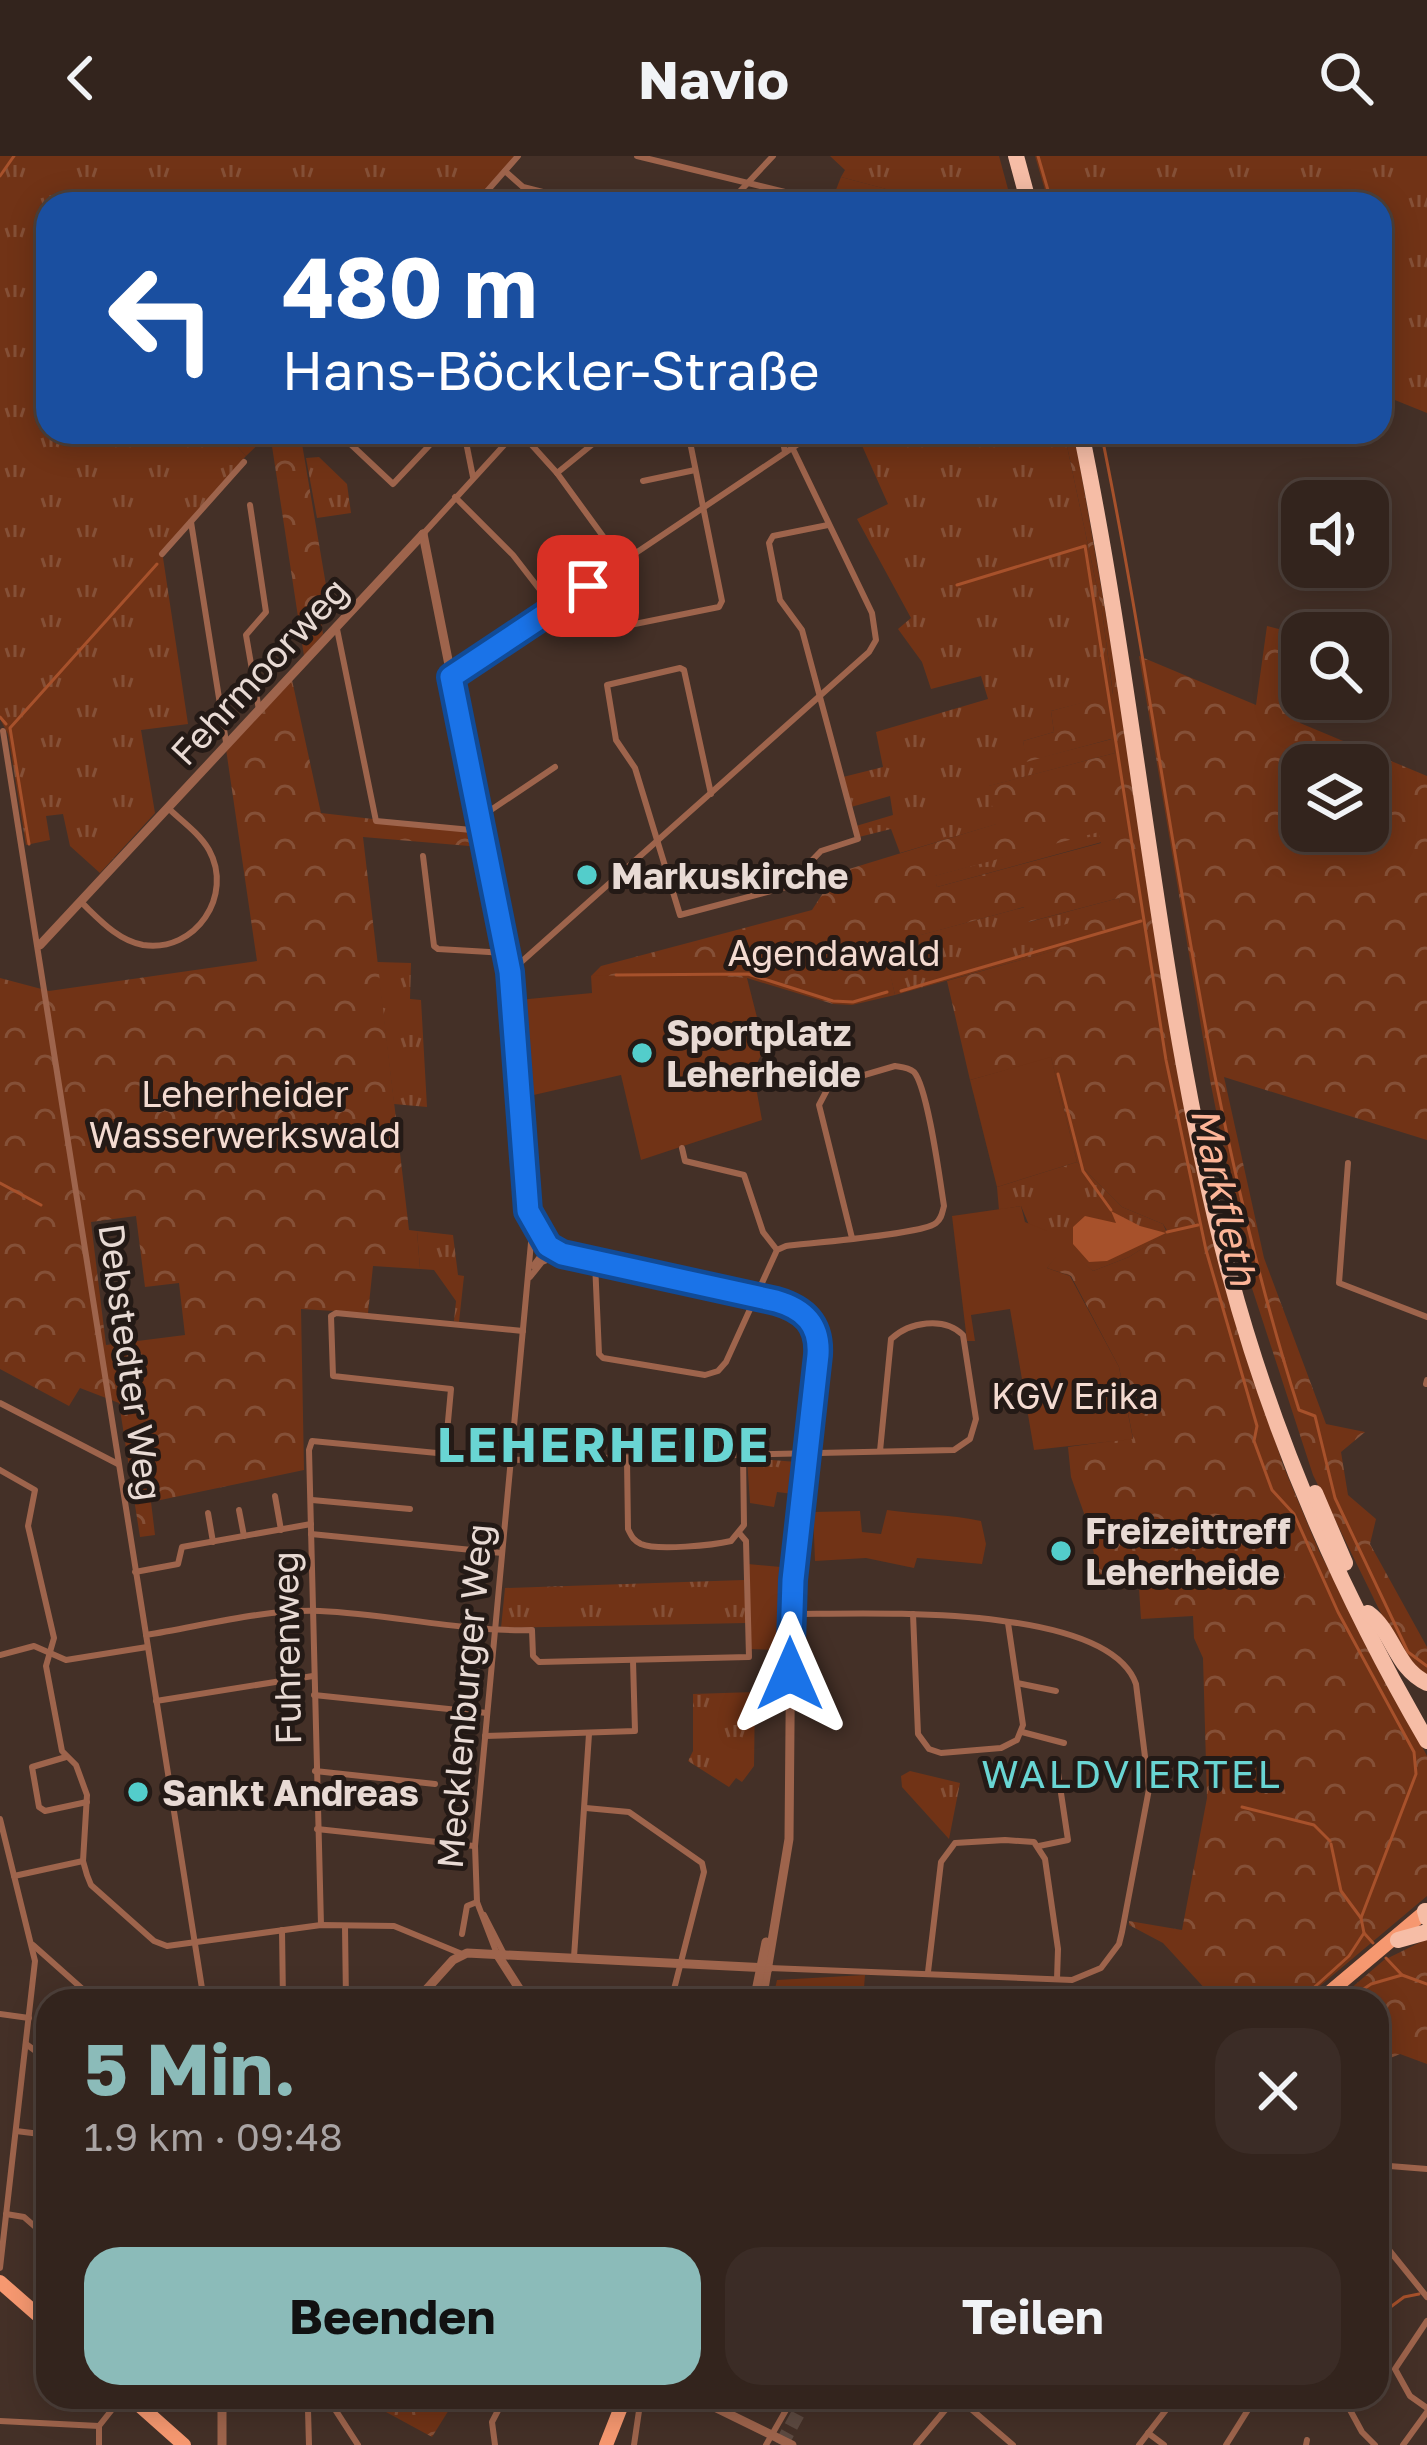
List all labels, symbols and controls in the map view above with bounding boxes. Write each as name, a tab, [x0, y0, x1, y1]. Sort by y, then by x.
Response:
icon: back	[48, 45, 114, 111]
icon: search	[1313, 45, 1379, 111]
text: Navio	[638, 46, 789, 111]
text: 480 m	[282, 236, 537, 336]
icon: left	[84, 240, 240, 396]
text: Hans-Böckler-Straße	[282, 337, 820, 402]
map controls	[1281, 480, 1389, 852]
button: sound	[1281, 480, 1389, 588]
pin	[537, 535, 639, 637]
icon: arrive	[555, 553, 621, 619]
street label: Fehrmoorweg	[162, 569, 356, 773]
button: search	[1281, 612, 1389, 720]
button: layers	[1281, 744, 1389, 852]
place label: Markuskirche	[611, 854, 848, 897]
marker: Markuskirche	[574, 862, 600, 888]
park label: Agendawald	[727, 931, 941, 974]
place label: Sportplatz Leherheide	[666, 1011, 861, 1095]
marker: Sportplatz Leherheide	[629, 1040, 655, 1066]
park label: Leherheider Wasserwerkswald	[89, 1072, 401, 1156]
water label: Markfleth	[1182, 1102, 1269, 1292]
street label: Debstedter Weg	[90, 1221, 172, 1503]
park label: KGV Erika	[991, 1374, 1159, 1417]
district label: LEHERHEIDE	[437, 1415, 771, 1473]
place label: Freizeittreff Leherheide	[1085, 1509, 1290, 1593]
street label: Mecklenburger Weg	[428, 1522, 500, 1870]
marker: Freizeittreff Leherheide	[1048, 1538, 1074, 1564]
street label: Fuhrenweg	[263, 1551, 309, 1745]
position arrow	[727, 1611, 853, 1737]
district label: WALDVIERTEL	[981, 1750, 1283, 1797]
place label: Sankt Andreas	[162, 1771, 419, 1814]
marker: Sankt Andreas	[125, 1779, 151, 1805]
text: 5 Min.	[84, 2024, 296, 2111]
button: close	[1215, 2028, 1341, 2154]
text: 1.9 km · 09:48	[84, 2113, 343, 2160]
button: Beenden	[84, 2247, 701, 2385]
button: Teilen	[725, 2247, 1341, 2385]

